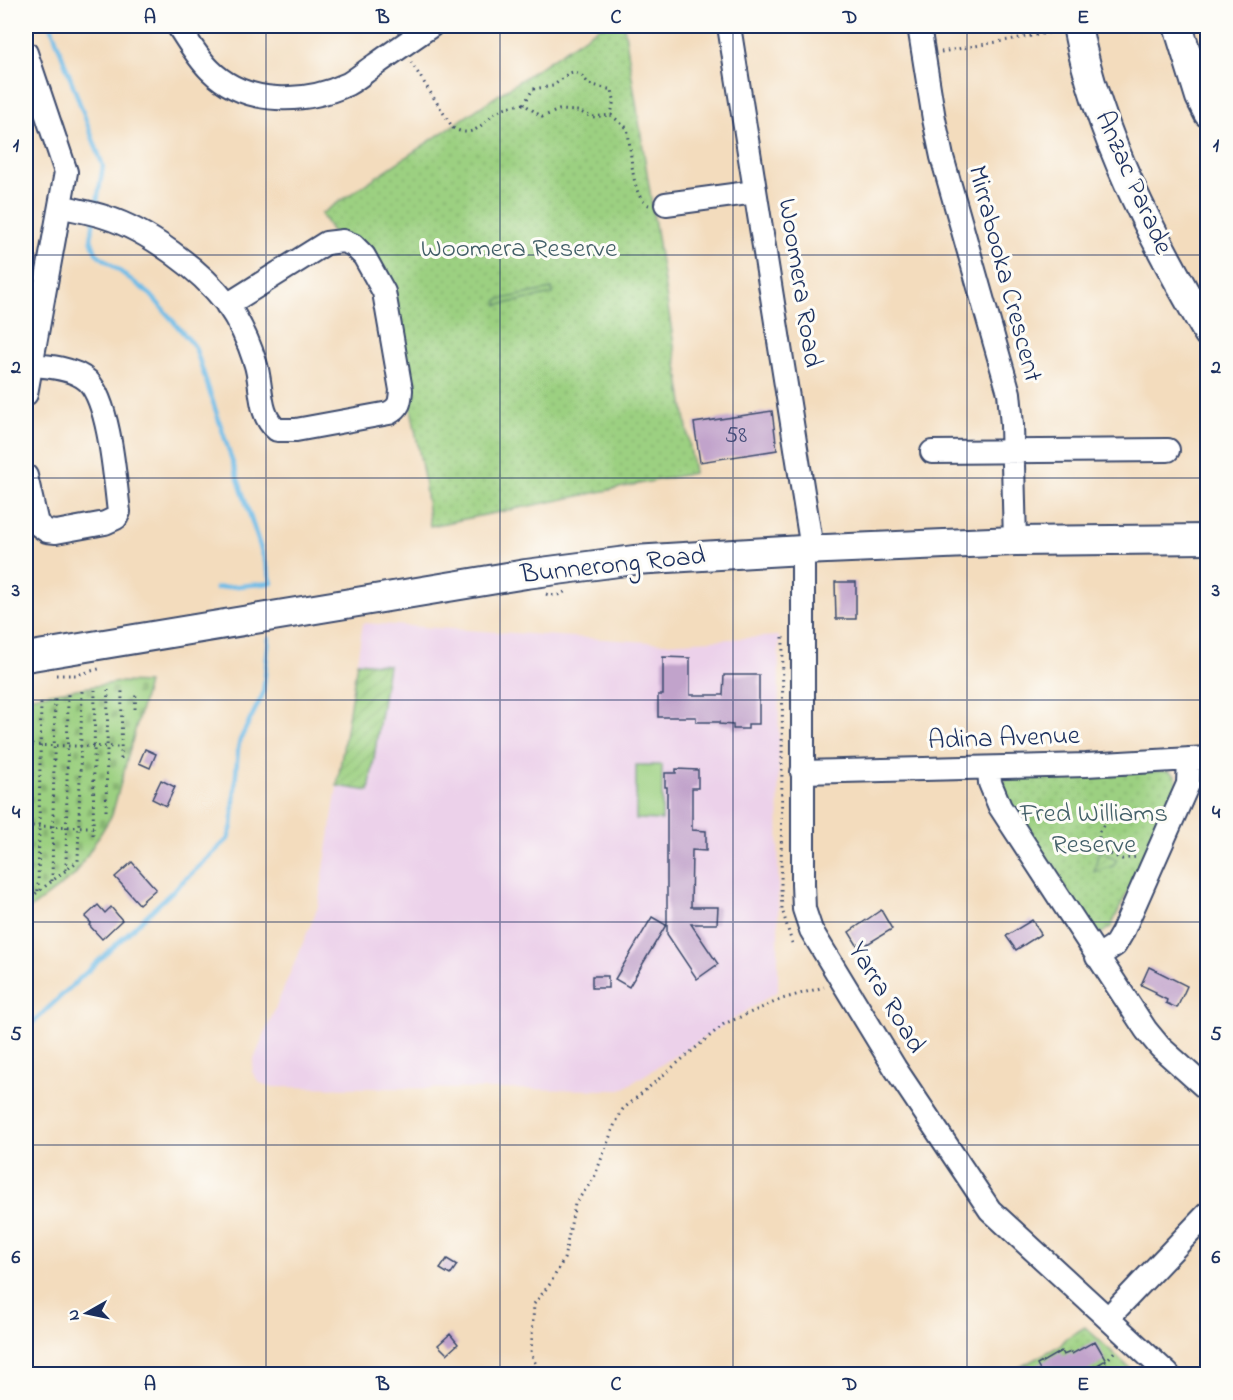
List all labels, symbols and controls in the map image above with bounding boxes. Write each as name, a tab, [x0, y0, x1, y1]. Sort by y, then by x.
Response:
text: A	[144, 4, 156, 33]
text: B	[375, 4, 390, 33]
text: C	[611, 4, 622, 33]
text: D	[842, 4, 857, 33]
text: E	[1077, 4, 1089, 33]
street label: Anzac Parade	[1084, 105, 1182, 262]
text: 1	[13, 132, 20, 161]
text: 1	[1213, 132, 1220, 161]
street label: Mirrabooka Crescent	[956, 161, 1052, 387]
street label: Woomera Road	[766, 196, 832, 370]
park label: Woomera Reserve	[421, 230, 618, 269]
text: 2	[10, 354, 21, 383]
text: 2	[1210, 354, 1221, 383]
house number: 58	[725, 419, 747, 454]
street label: Bunnerong Road	[518, 537, 707, 595]
text: 3	[11, 577, 20, 606]
text: 3	[1211, 577, 1220, 606]
street label: Adina Avenue	[927, 717, 1082, 761]
park label: Fred Williams Reserve	[1019, 795, 1168, 865]
text: 4	[12, 799, 21, 828]
text: 4	[1212, 799, 1221, 828]
street label: Yarra Road	[837, 935, 935, 1061]
text: 5	[10, 1021, 22, 1050]
text: 5	[1210, 1021, 1222, 1050]
text: 6	[12, 1244, 21, 1273]
text: 6	[1212, 1244, 1221, 1273]
north arrow	[57, 1283, 117, 1343]
text: N	[61, 1308, 87, 1322]
text: A	[144, 1371, 156, 1400]
text: B	[375, 1371, 390, 1400]
text: C	[611, 1371, 622, 1400]
text: D	[842, 1371, 857, 1400]
text: E	[1077, 1371, 1089, 1400]

